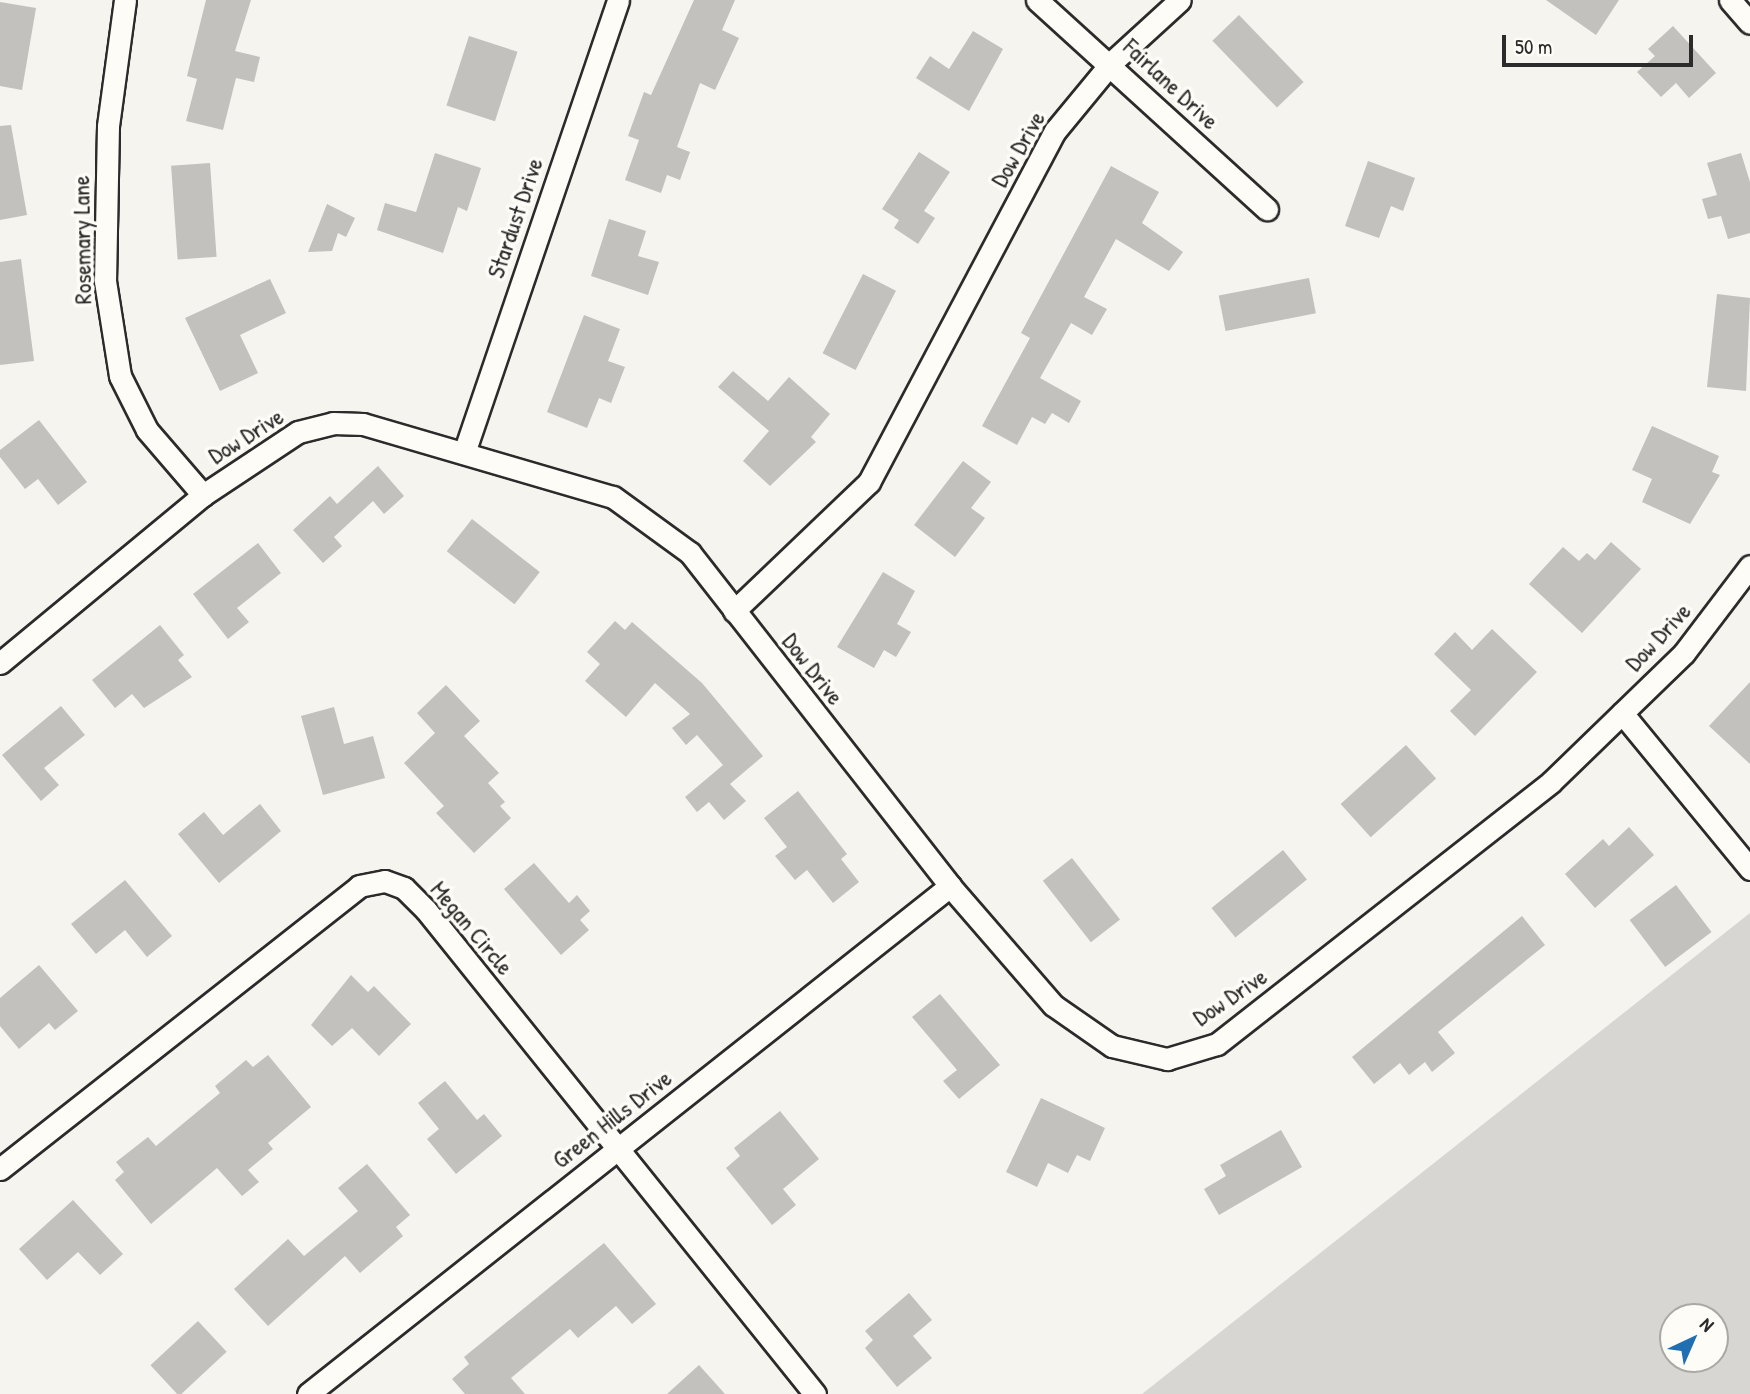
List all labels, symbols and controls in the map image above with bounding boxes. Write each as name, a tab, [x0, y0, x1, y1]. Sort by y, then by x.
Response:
scale bar	[1505, 21, 1696, 65]
text: 50 m	[1515, 32, 1552, 61]
street label: Fairlane Drive	[1117, 33, 1225, 135]
street label: Dow Drive	[985, 106, 1051, 192]
street label: Stardust Drive	[481, 154, 549, 282]
street label: Rosemary Lane	[66, 175, 98, 305]
street label: Dow Drive	[203, 402, 289, 470]
street label: Dow Drive	[1619, 597, 1697, 677]
street label: Dow Drive	[776, 627, 850, 711]
street label: Megan Circle	[425, 875, 519, 981]
street label: Dow Drive	[1188, 962, 1272, 1032]
street label: Green Hills Drive	[547, 1064, 677, 1174]
north arrow	[1659, 1303, 1729, 1373]
text: N	[1695, 1311, 1720, 1337]

